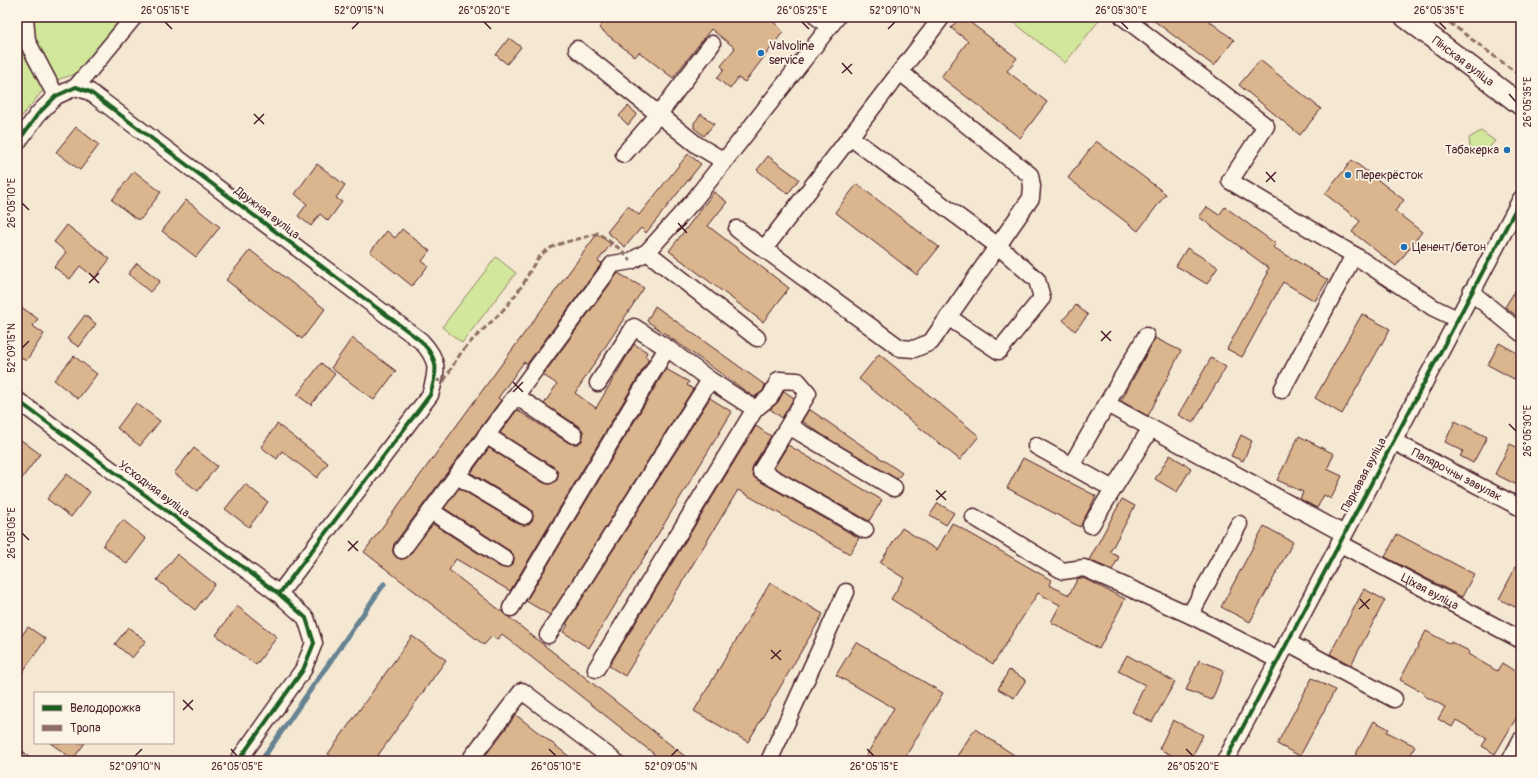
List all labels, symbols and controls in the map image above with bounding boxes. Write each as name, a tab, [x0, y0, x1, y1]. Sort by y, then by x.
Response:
text: 26°05'15"E	[141, 5, 189, 17]
text: 52°09'15"N	[334, 5, 384, 17]
text: 26°05'20"E	[458, 5, 510, 17]
text: 26°05'25"E	[777, 5, 827, 17]
text: 52°09'10"N	[870, 5, 921, 17]
text: 26°05'30"E	[1095, 5, 1147, 17]
text: 26°05'35"E	[1414, 5, 1464, 17]
street label: Пінская вуліца	[1429, 33, 1498, 90]
place label: Valvoline service	[769, 39, 814, 68]
marker: Valvoline service	[756, 48, 766, 58]
text: 26°05'35"E	[1522, 77, 1534, 127]
place label: Табакерка	[1445, 143, 1499, 158]
marker: Табакерка	[1502, 145, 1512, 155]
place label: Перекрёсток	[1356, 168, 1424, 183]
marker: Перекрёсток	[1343, 170, 1353, 180]
text: 26°05'10"E	[6, 178, 18, 228]
street label: Дружная вуліца	[231, 183, 303, 243]
place label: Ценент/бетон	[1412, 240, 1486, 255]
marker: Ценент/бетон	[1399, 242, 1409, 252]
text: 52°09'15"N	[6, 323, 18, 373]
text: 26°05'30"E	[1522, 405, 1534, 457]
street label: Паркавая вуліца	[1338, 435, 1390, 515]
street label: Папярочны завулак	[1409, 445, 1504, 504]
street label: Усходняя вуліца	[115, 457, 193, 521]
text: 26°05'05"E	[6, 507, 18, 559]
street label: Ціхая вуліца	[1399, 570, 1462, 613]
legend	[34, 692, 174, 744]
text: Велодорожка	[70, 701, 141, 716]
text: Тропа	[70, 721, 101, 736]
text: 52°09'10"N	[110, 761, 161, 773]
text: 26°05'05"E	[211, 761, 263, 773]
text: 26°05'10"E	[531, 761, 581, 773]
text: 52°09'05"N	[645, 761, 697, 773]
text: 26°05'15"E	[850, 761, 898, 773]
text: 26°05'20"E	[1167, 761, 1219, 773]

